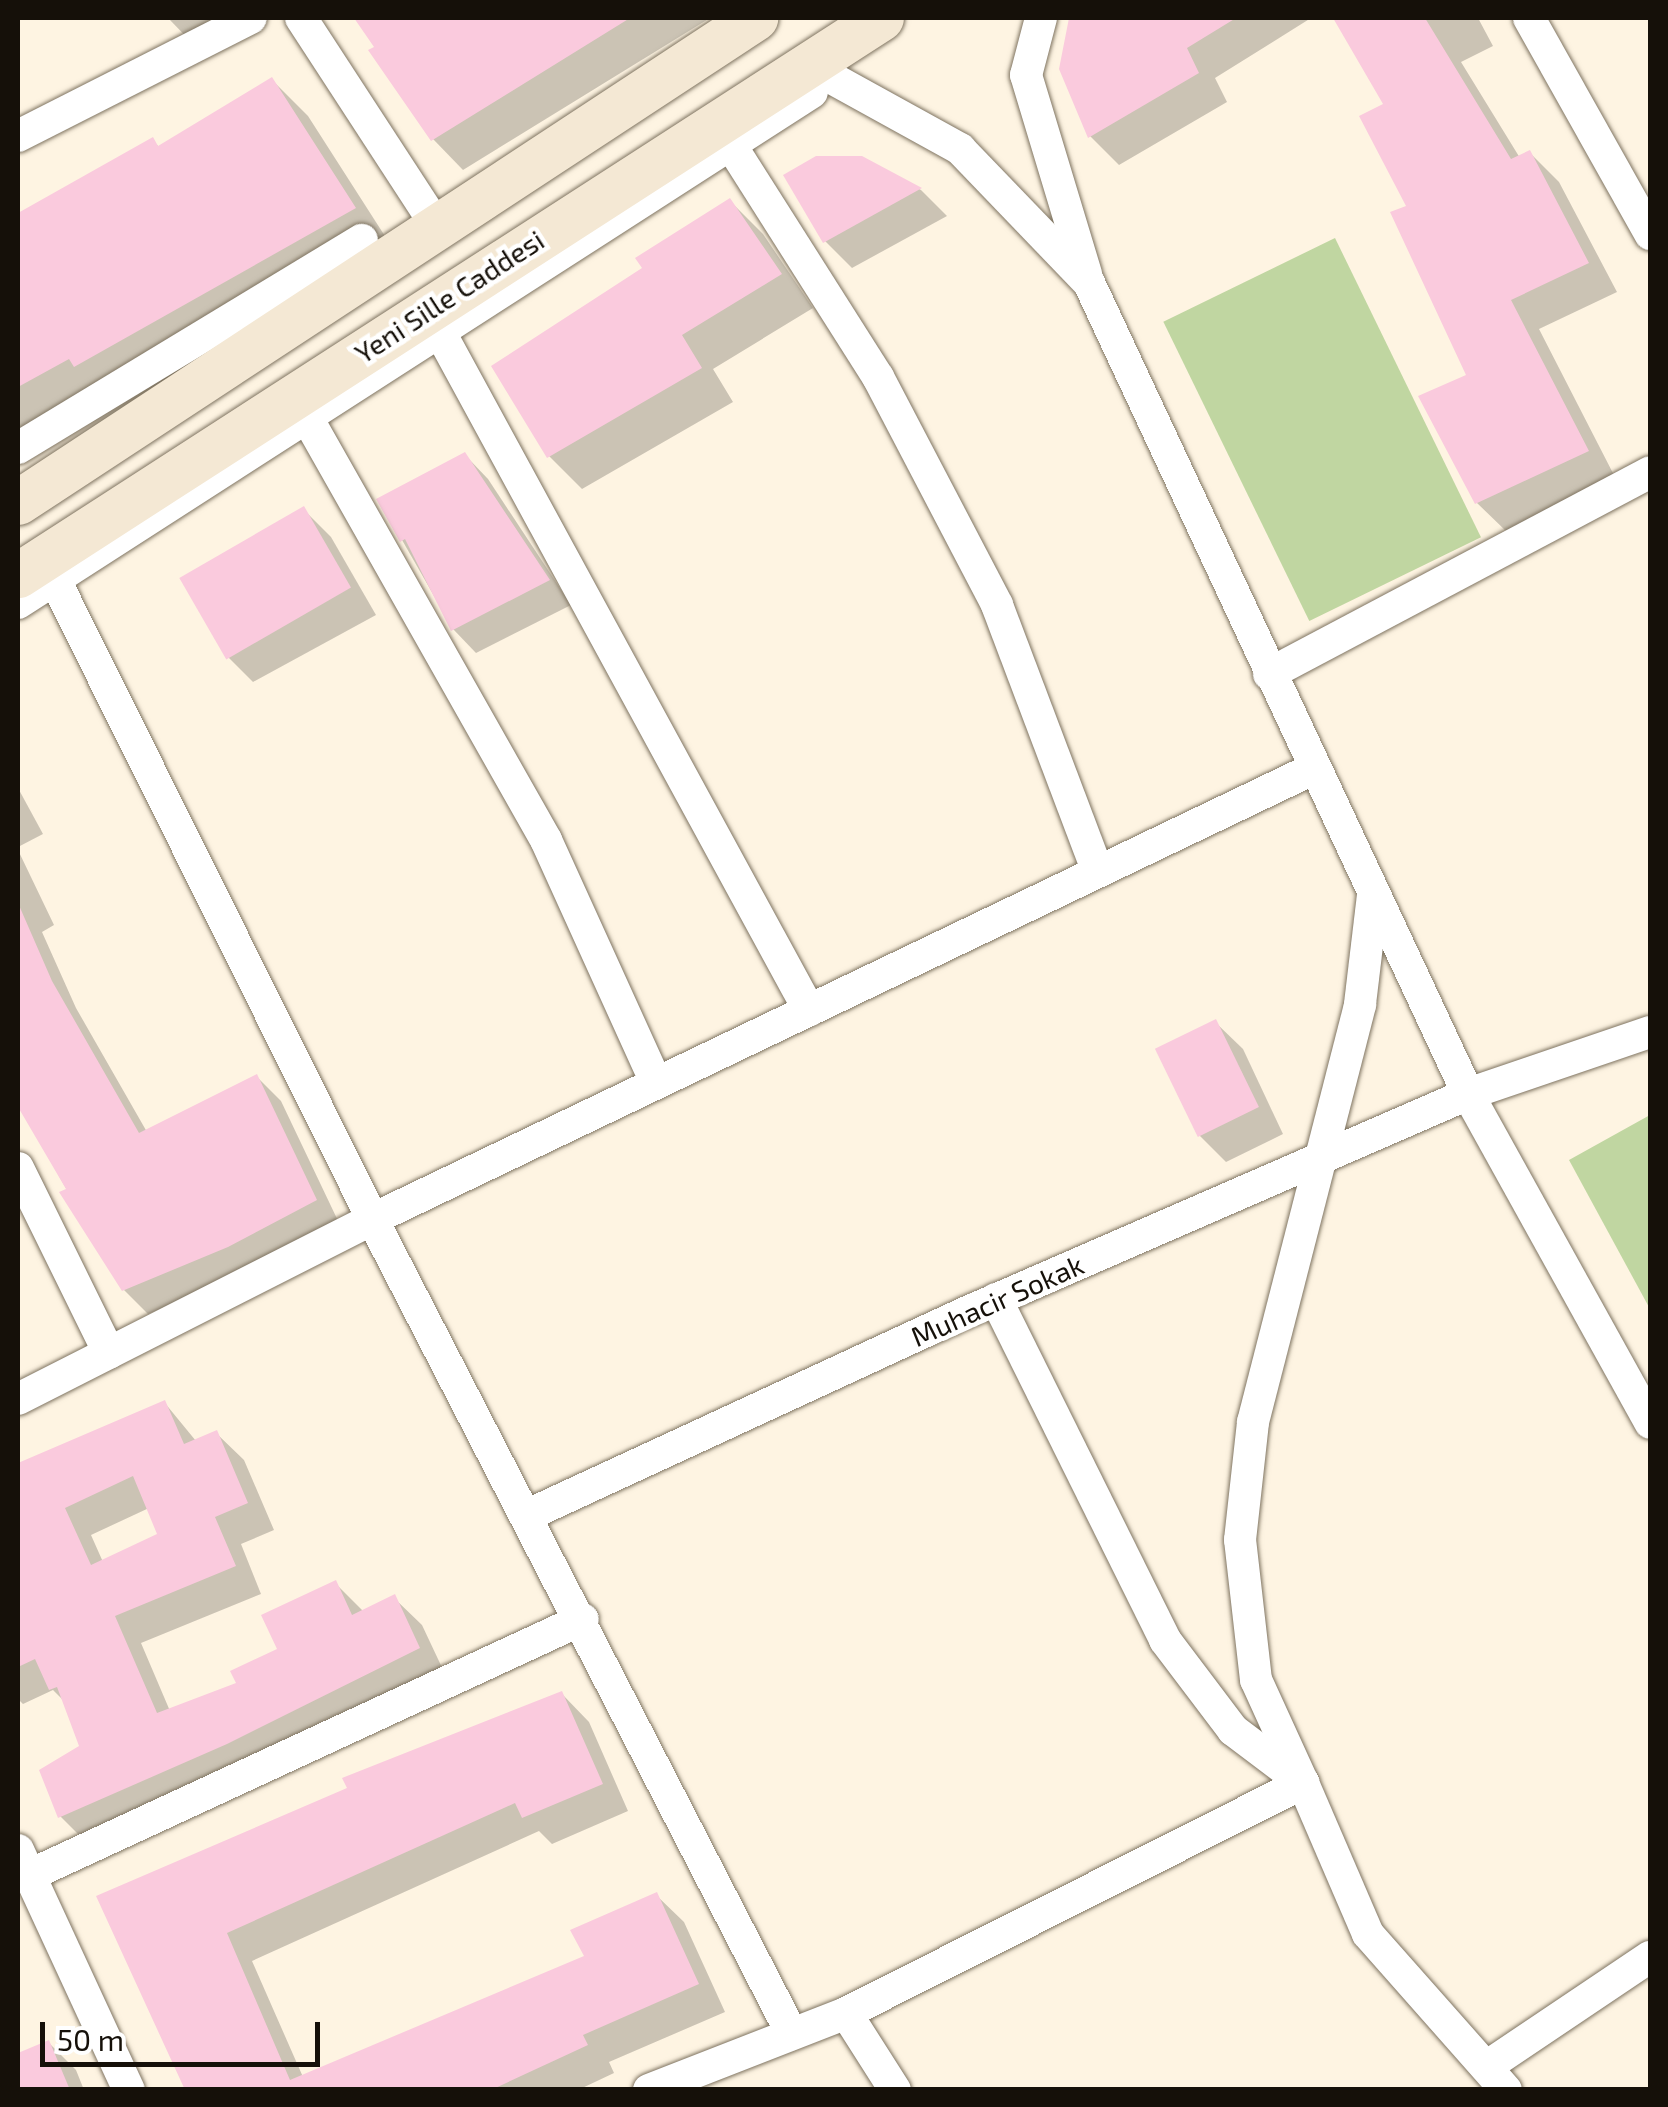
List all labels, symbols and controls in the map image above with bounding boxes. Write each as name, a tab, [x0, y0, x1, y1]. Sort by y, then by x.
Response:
street label: Yeni Sille Caddesi	[348, 222, 550, 370]
street label: Muhacir Sokak	[905, 1247, 1089, 1353]
scale bar	[45, 2002, 325, 2064]
text: 50 m	[57, 2021, 124, 2057]

